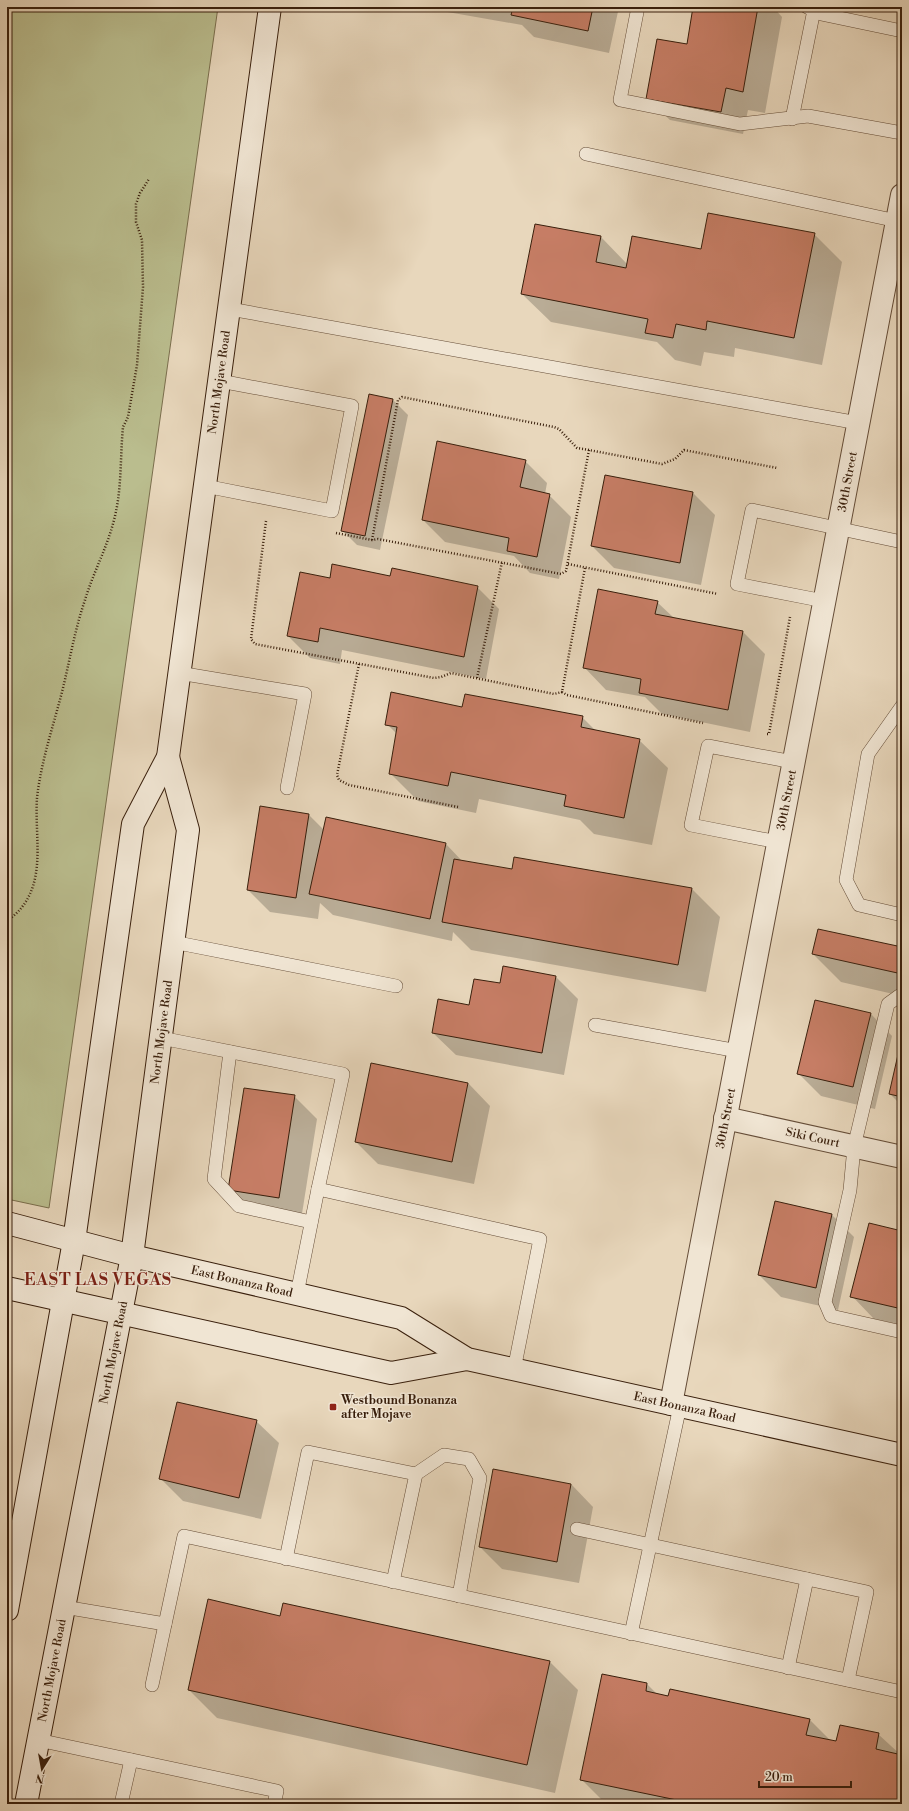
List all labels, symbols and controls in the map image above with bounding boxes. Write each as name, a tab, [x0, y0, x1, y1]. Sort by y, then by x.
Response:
street label: North Mojave Road	[205, 329, 234, 435]
street label: 30th Street	[835, 450, 861, 513]
street label: 30th Street	[774, 768, 800, 832]
street label: North Mojave Road	[148, 979, 176, 1085]
street label: 30th Street	[713, 1086, 739, 1150]
street label: Siki Court	[784, 1125, 842, 1151]
street label: East Bonanza Road	[189, 1263, 294, 1301]
district label: EAST LAS VEGAS	[24, 1270, 172, 1290]
street label: North Mojave Road	[97, 1300, 131, 1405]
street label: East Bonanza Road	[632, 1389, 737, 1426]
place label: Westbound Bonanza after Mojave	[340, 1393, 457, 1422]
marker: Westbound Bonanza after Mojave	[328, 1402, 338, 1412]
street label: North Mojave Road	[35, 1618, 70, 1723]
north arrow	[22, 1749, 62, 1789]
scale bar	[759, 1763, 851, 1789]
text: N	[34, 1770, 46, 1786]
text: 20 m	[765, 1770, 793, 1785]

